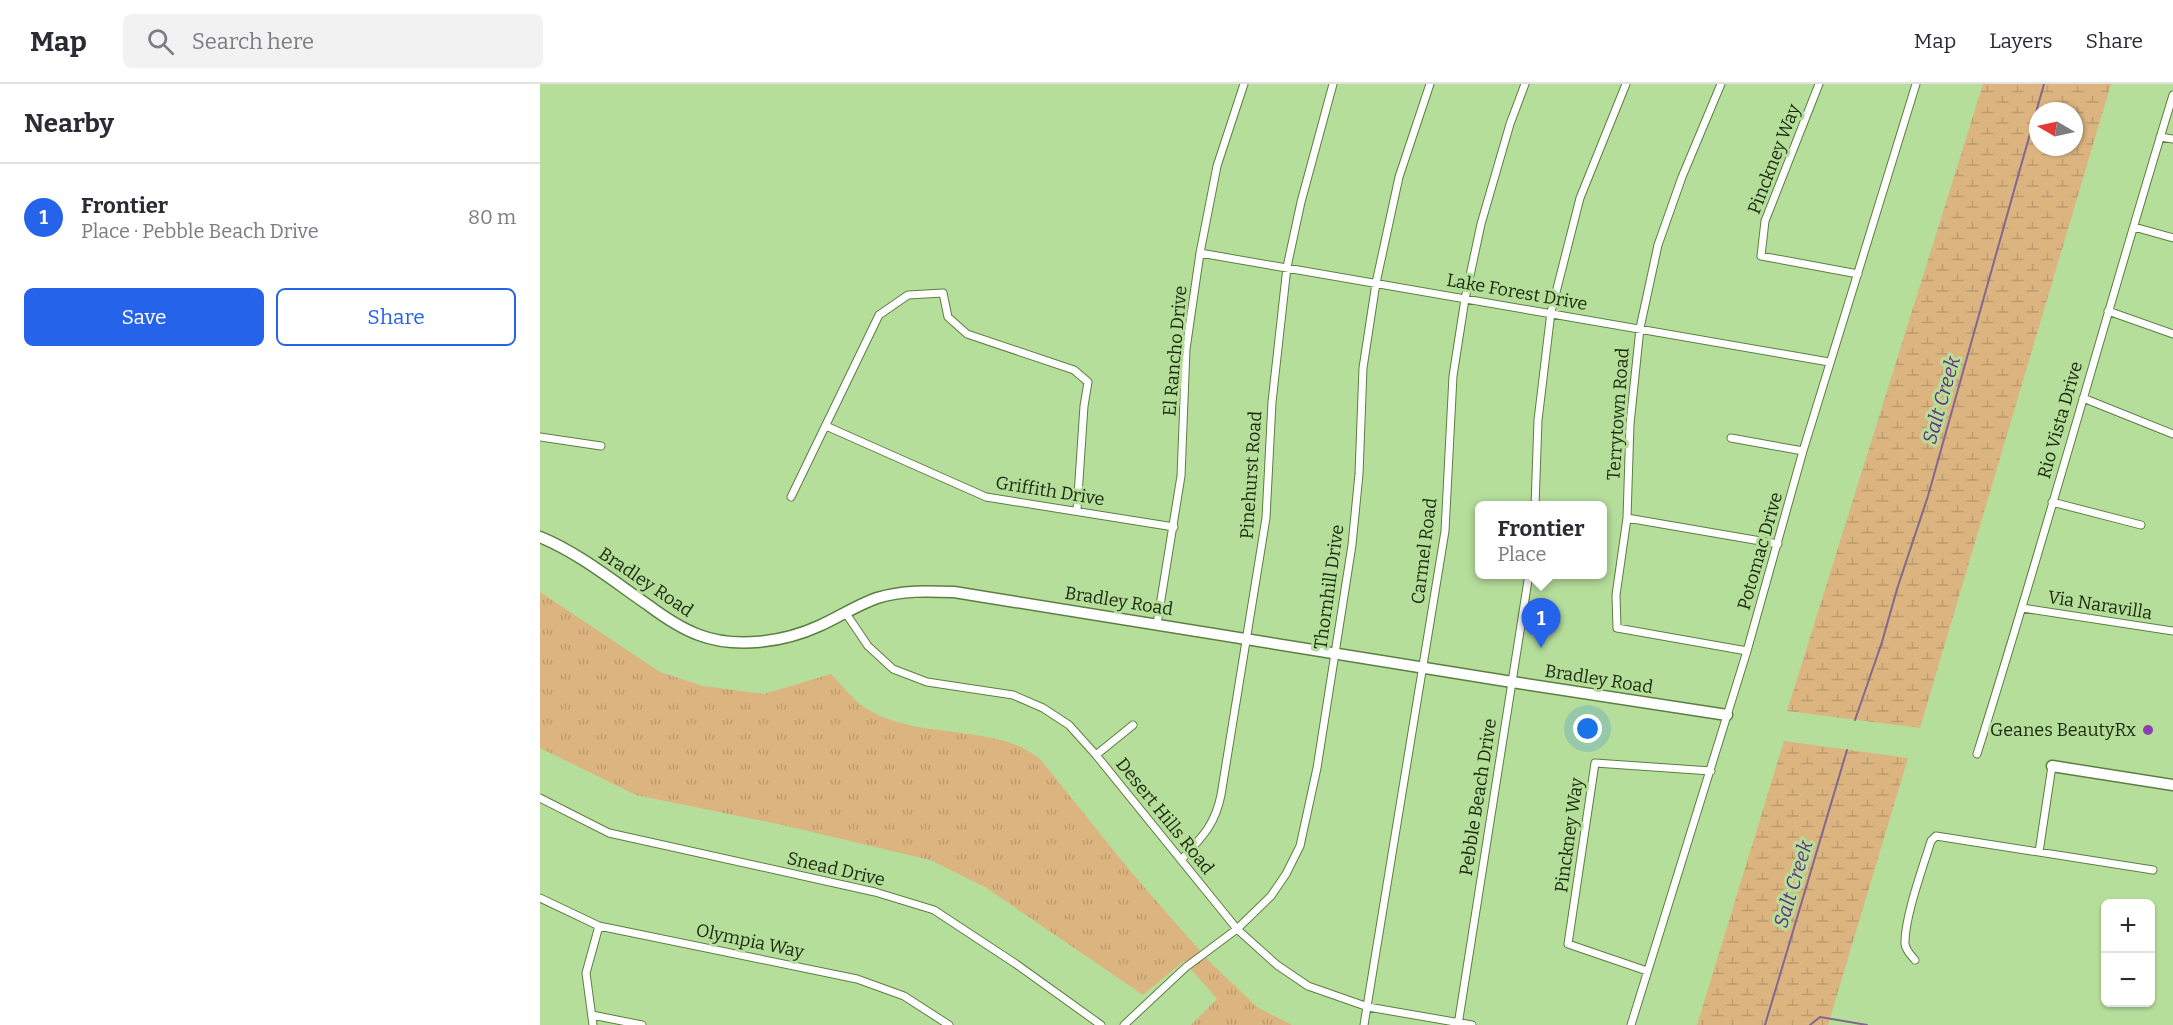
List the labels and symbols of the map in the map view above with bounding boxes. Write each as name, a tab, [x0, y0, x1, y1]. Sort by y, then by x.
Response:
street label: Pinckney Way	[1743, 101, 1805, 217]
north arrow	[2029, 102, 2083, 156]
street label: Lake Forest Drive	[1445, 269, 1589, 315]
street label: El Rancho Drive	[1158, 285, 1192, 417]
street label: Terrytown Road	[1602, 347, 1634, 481]
water label: Salt Creek	[1917, 353, 1965, 447]
street label: Rio Vista Drive	[2033, 359, 2087, 481]
street label: Pinehurst Road	[1236, 410, 1266, 540]
street label: Griffith Drive	[994, 472, 1106, 510]
street label: Potomac Drive	[1733, 490, 1787, 612]
street label: Carmel Road	[1407, 496, 1441, 605]
street label: Thornhill Drive	[1309, 523, 1349, 651]
street label: Bradley Road	[595, 542, 698, 622]
street label: Bradley Road	[1063, 582, 1175, 620]
street label: Via Naravilla	[2046, 586, 2154, 624]
pin: 1	[1522, 598, 1560, 648]
street label: Bradley Road	[1543, 660, 1655, 698]
your location	[1573, 714, 1602, 743]
street label: Pebble Beach Drive	[1455, 717, 1501, 877]
place label: Geanes BeautyRx	[1990, 719, 2136, 741]
marker: Geanes BeautyRx	[2141, 723, 2155, 737]
street label: Desert Hills Road	[1111, 753, 1219, 879]
street label: Pinckney Way	[1550, 776, 1588, 894]
water label: Salt Creek	[1768, 837, 1818, 931]
street label: Snead Drive	[785, 847, 887, 891]
street label: Olympia Way	[694, 919, 806, 963]

